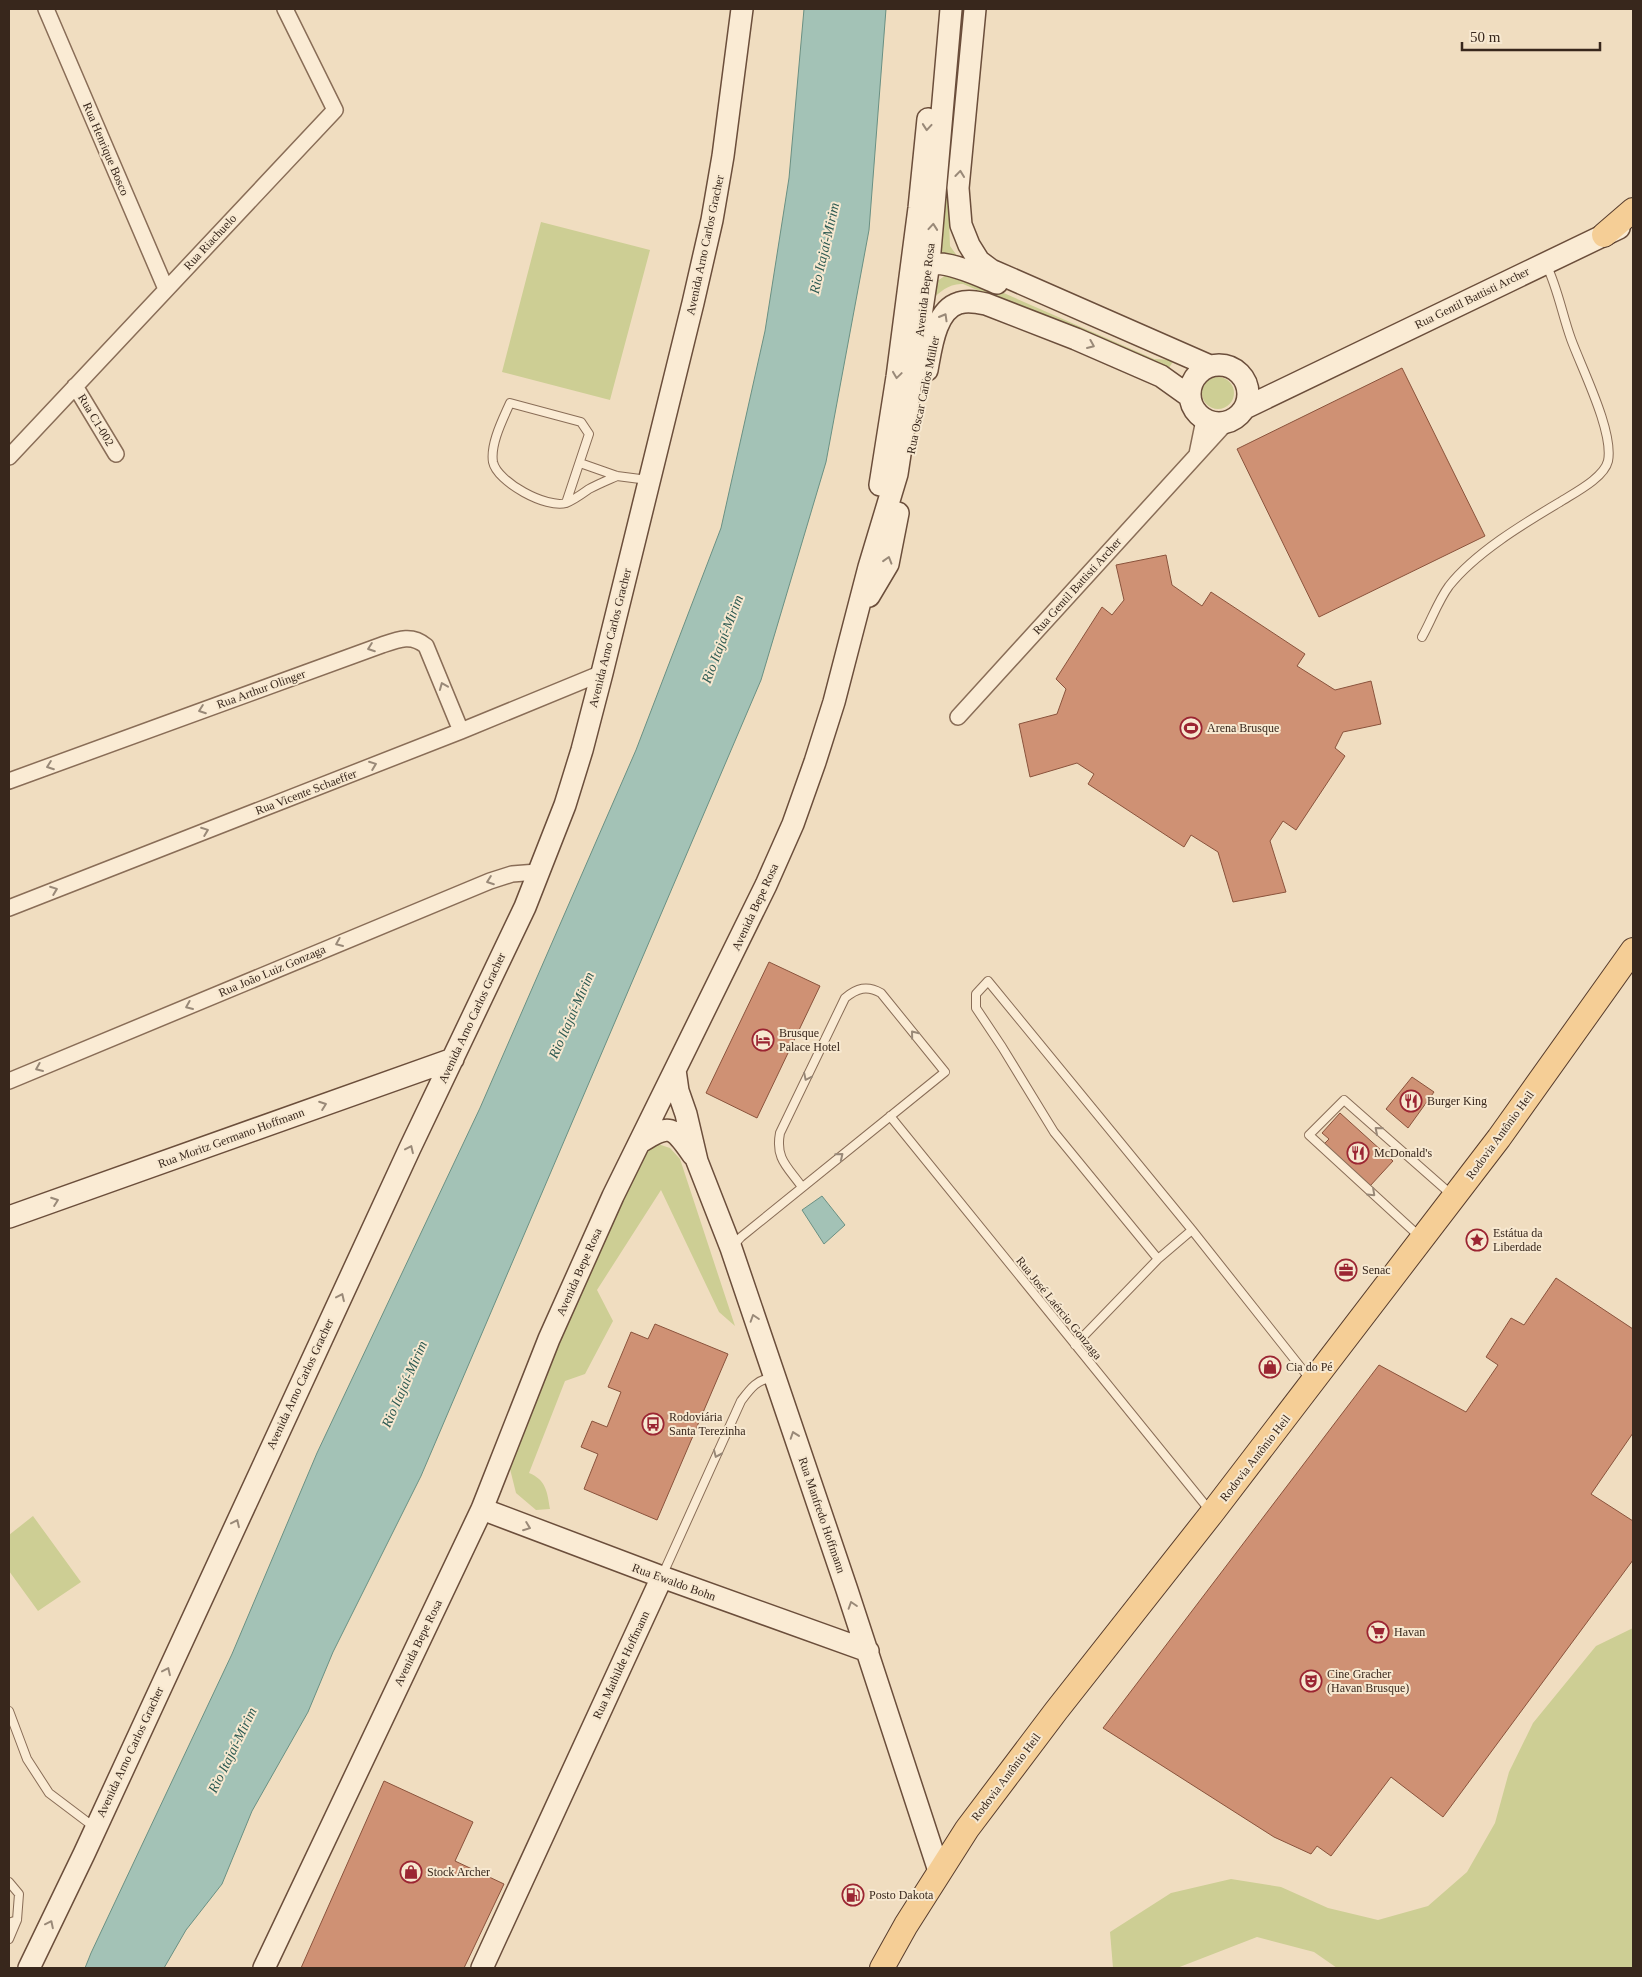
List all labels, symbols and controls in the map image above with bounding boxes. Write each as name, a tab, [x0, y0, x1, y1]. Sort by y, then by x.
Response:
scale bar	[1462, 20, 1600, 52]
text: 50 m	[1470, 29, 1501, 45]
street label: Rua Henrique Bosco	[80, 100, 132, 198]
one-way arrow	[922, 123, 933, 131]
one-way arrow	[954, 170, 965, 178]
street label: Avenida Arno Carlos Gracher	[683, 174, 727, 316]
water label: Rio Itajaí-Mirim	[807, 201, 842, 296]
street label: Rua Riachuelo	[181, 211, 239, 273]
one-way arrow	[927, 223, 938, 231]
street label: Avenida Bepe Rosa	[912, 242, 938, 338]
street label: Rua Gentil Battisti Archer	[1412, 264, 1532, 332]
one-way arrow	[937, 313, 947, 322]
street label: Rua Oscar Carlos Müller	[904, 335, 942, 455]
one-way arrow	[1086, 339, 1095, 350]
one-way arrow	[893, 371, 903, 380]
street label: Rua C1-002	[75, 391, 117, 449]
street label: Rua Gentil Battisti Archer	[1030, 535, 1124, 637]
one-way arrow	[882, 556, 892, 565]
street label: Avenida Arno Carlos Gracher	[586, 567, 634, 709]
water label: Rio Itajaí-Mirim	[698, 593, 746, 686]
one-way arrow	[368, 642, 376, 652]
street label: Rua Arthur Olinger	[215, 666, 307, 712]
one-way arrow	[438, 682, 449, 691]
one-way arrow	[199, 704, 207, 714]
sports icon: Arena Brusque	[1179, 716, 1203, 740]
place label: Arena Brusque	[1207, 721, 1279, 735]
one-way arrow	[46, 760, 55, 770]
one-way arrow	[368, 761, 377, 771]
street label: Rua Vicente Schaeffer	[253, 766, 359, 818]
one-way arrow	[201, 827, 209, 837]
street label: Avenida Bepe Rosa	[729, 861, 782, 953]
one-way arrow	[486, 875, 494, 885]
one-way arrow	[49, 886, 58, 896]
one-way arrow	[335, 937, 344, 948]
street label: Rua João Luiz Gonzaga	[216, 942, 328, 1000]
street label: Avenida Arno Carlos Gracher	[435, 950, 509, 1086]
water label: Rio Itajaí-Mirim	[545, 970, 597, 1062]
one-way arrow	[185, 999, 194, 1010]
place label: Brusque Palace Hotel	[779, 1026, 841, 1054]
hotel icon: Brusque Palace Hotel	[751, 1028, 775, 1052]
one-way arrow	[911, 1031, 919, 1040]
one-way arrow	[35, 1062, 44, 1072]
one-way arrow	[803, 1072, 813, 1081]
street label: Rodovia Antônio Heil	[1463, 1087, 1537, 1182]
restaurant icon: Burger King	[1399, 1089, 1423, 1113]
place label: Burger King	[1427, 1094, 1487, 1108]
one-way arrow	[318, 1101, 327, 1111]
street label: Rua Moritz Germano Hoffmann	[156, 1105, 306, 1171]
one-way arrow	[1375, 1127, 1384, 1136]
restaurant icon: McDonald's	[1346, 1141, 1370, 1165]
one-way arrow	[403, 1146, 413, 1155]
place label: McDonald's	[1374, 1146, 1432, 1160]
one-way arrow	[834, 1153, 843, 1161]
one-way arrow	[1367, 1187, 1376, 1196]
one-way arrow	[50, 1197, 58, 1207]
street label: Avenida Bepe Rosa	[553, 1225, 605, 1318]
place label: Estátua da Liberdade	[1493, 1226, 1543, 1254]
place icon: Estátua da Liberdade	[1465, 1228, 1489, 1252]
street label: Rua José Laércio Gonzaga	[1013, 1254, 1105, 1363]
office icon: Senac	[1334, 1258, 1358, 1282]
place label: Senac	[1362, 1263, 1391, 1277]
one-way arrow	[335, 1293, 345, 1302]
one-way arrow	[750, 1314, 760, 1323]
street label: Avenida Arno Carlos Gracher	[263, 1316, 337, 1452]
water label: Rio Itajaí-Mirim	[378, 1339, 430, 1431]
shop icon: Cia do Pé	[1258, 1355, 1282, 1379]
place label: Cia do Pé	[1286, 1360, 1333, 1374]
place label: Rodoviária Santa Terezinha	[669, 1410, 746, 1438]
street label: Rodovia Antônio Heil	[1217, 1411, 1294, 1504]
bus stop icon: Rodoviária Santa Terezinha	[641, 1412, 665, 1436]
one-way arrow	[790, 1431, 800, 1439]
one-way arrow	[712, 1449, 723, 1458]
street label: Rua Manfredo Hoffmann	[796, 1455, 848, 1575]
one-way arrow	[229, 1520, 239, 1529]
one-way arrow	[522, 1520, 531, 1531]
street label: Rua Ewaldo Bohn	[630, 1560, 718, 1604]
street label: Avenida Bepe Rosa	[391, 1597, 445, 1689]
one-way arrow	[848, 1601, 858, 1610]
street label: Rua Mathilde Hoffmann	[590, 1609, 652, 1721]
supermarket icon: Havan	[1366, 1620, 1390, 1644]
place label: Havan	[1394, 1625, 1425, 1639]
one-way arrow	[161, 1667, 172, 1676]
place label: Cine Gracher (Havan Brusque)	[1327, 1667, 1409, 1695]
theatre icon: Cine Gracher (Havan Brusque)	[1299, 1669, 1323, 1693]
street label: Avenida Arno Carlos Gracher	[93, 1684, 167, 1820]
water label: Rio Itajaí-Mirim	[205, 1705, 260, 1796]
street label: Rodovia Antônio Heil	[969, 1730, 1044, 1824]
shop icon: Stock Archer	[399, 1860, 423, 1884]
place label: Stock Archer	[427, 1865, 490, 1879]
fuel station icon: Posto Dakota	[841, 1883, 865, 1907]
place label: Posto Dakota	[869, 1888, 934, 1902]
one-way arrow	[44, 1921, 54, 1930]

